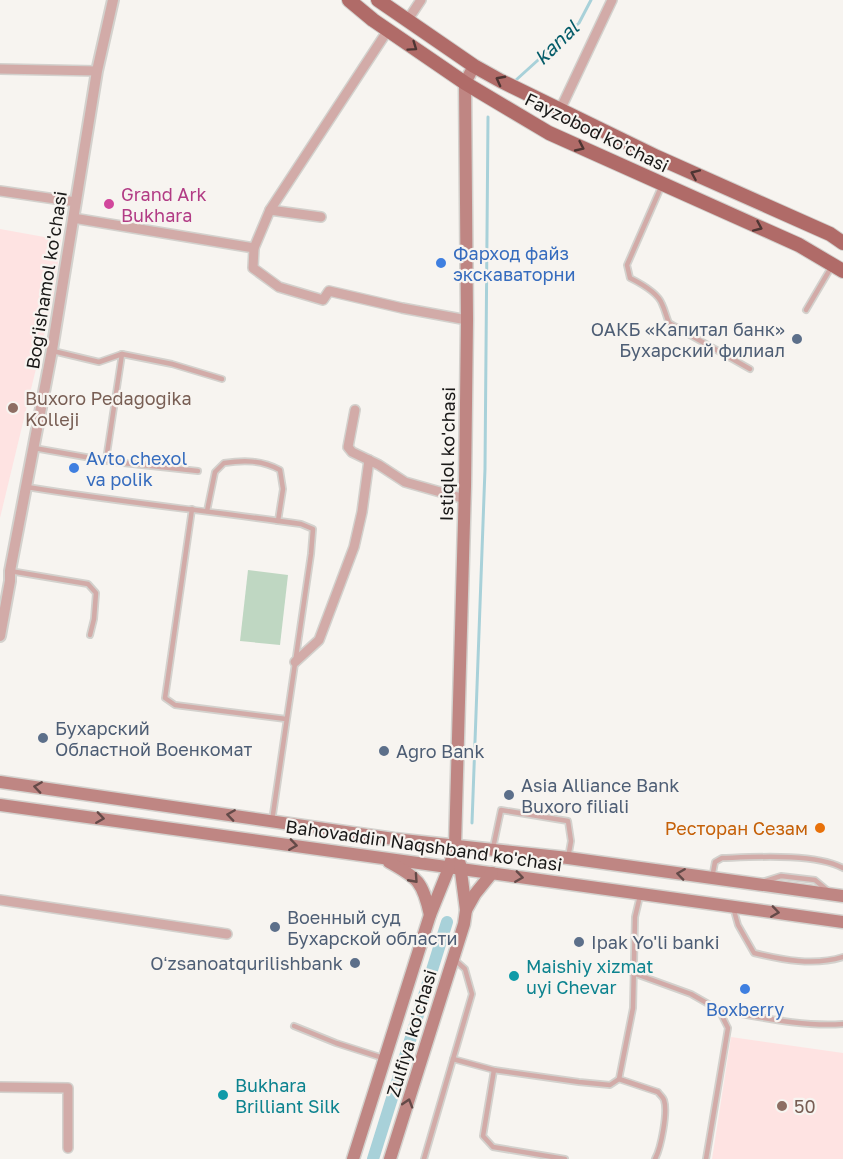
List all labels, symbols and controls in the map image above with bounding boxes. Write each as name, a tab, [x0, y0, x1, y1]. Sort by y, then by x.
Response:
water label: kanal	[529, 15, 584, 69]
one-way arrow	[406, 40, 417, 51]
one-way arrow	[496, 76, 507, 87]
street label: Fayzobod ko'chasi	[521, 88, 673, 176]
one-way arrow	[574, 140, 585, 152]
one-way arrow	[690, 170, 701, 182]
place label: Grand Ark Bukhara	[121, 183, 207, 226]
street label: Bog'ishamol ko'chasi	[21, 189, 71, 371]
marker: Grand Ark Bukhara	[102, 197, 116, 211]
one-way arrow	[751, 220, 762, 232]
place label: Фарход файз экскаваторни	[453, 242, 576, 285]
marker: Фарход файз экскаваторни	[434, 256, 448, 270]
place label: ОАКБ «Капитал банк» Бухарский филиал	[591, 318, 785, 361]
marker: ОАКБ «Капитал банк» Бухарский филиал	[790, 332, 804, 346]
place label: Buxoro Pedagogika Kolleji	[25, 387, 192, 430]
street label: Istiqlol ko'chasi	[435, 387, 459, 521]
marker: Buxoro Pedagogika Kolleji	[6, 401, 20, 415]
place label: Avto chexol va polik	[86, 447, 187, 490]
marker: Avto chexol va polik	[67, 461, 81, 475]
place label: Бухарский Областной Военкомат	[55, 717, 252, 760]
marker: Бухарский Областной Военкомат	[36, 731, 50, 745]
place label: Agro Bank	[396, 740, 485, 762]
marker: Agro Bank	[377, 744, 391, 758]
place label: Asia Alliance Bank Buxoro filiali	[521, 774, 680, 817]
one-way arrow	[33, 782, 42, 794]
marker: Asia Alliance Bank Buxoro filiali	[502, 788, 516, 802]
one-way arrow	[226, 810, 235, 822]
one-way arrow	[95, 812, 104, 824]
street label: Bahovaddin Naqshband ko'chasi	[284, 815, 564, 875]
place label: Ресторан Сезам	[665, 817, 808, 839]
marker: Ресторан Сезам	[813, 821, 827, 835]
one-way arrow	[288, 838, 297, 850]
one-way arrow	[676, 868, 686, 880]
one-way arrow	[515, 870, 524, 882]
one-way arrow	[407, 872, 418, 883]
place label: Военный суд Бухарской области	[287, 906, 457, 949]
one-way arrow	[770, 906, 779, 918]
marker: Военный суд Бухарской области	[268, 920, 282, 934]
place label: Ipak Yo'li banki	[591, 931, 720, 953]
marker: Ipak Yo'li banki	[572, 935, 586, 949]
place label: Oʻzsanoatqurilishbank	[150, 952, 343, 974]
place label: Maishiy xizmat uyi Chevar	[526, 955, 654, 998]
marker: Oʻzsanoatqurilishbank	[348, 956, 362, 970]
street label: Zulfiya ko'chasi	[381, 967, 441, 1099]
marker: Maishiy xizmat uyi Chevar	[507, 969, 521, 983]
marker: Boxberry	[738, 982, 752, 996]
place label: Boxberry	[706, 998, 784, 1020]
place label: Bukhara Brilliant Silk	[235, 1074, 340, 1117]
marker: Bukhara Brilliant Silk	[216, 1088, 230, 1102]
place label: 50	[794, 1095, 816, 1117]
one-way arrow	[400, 1098, 413, 1109]
marker: 50	[775, 1099, 789, 1113]

